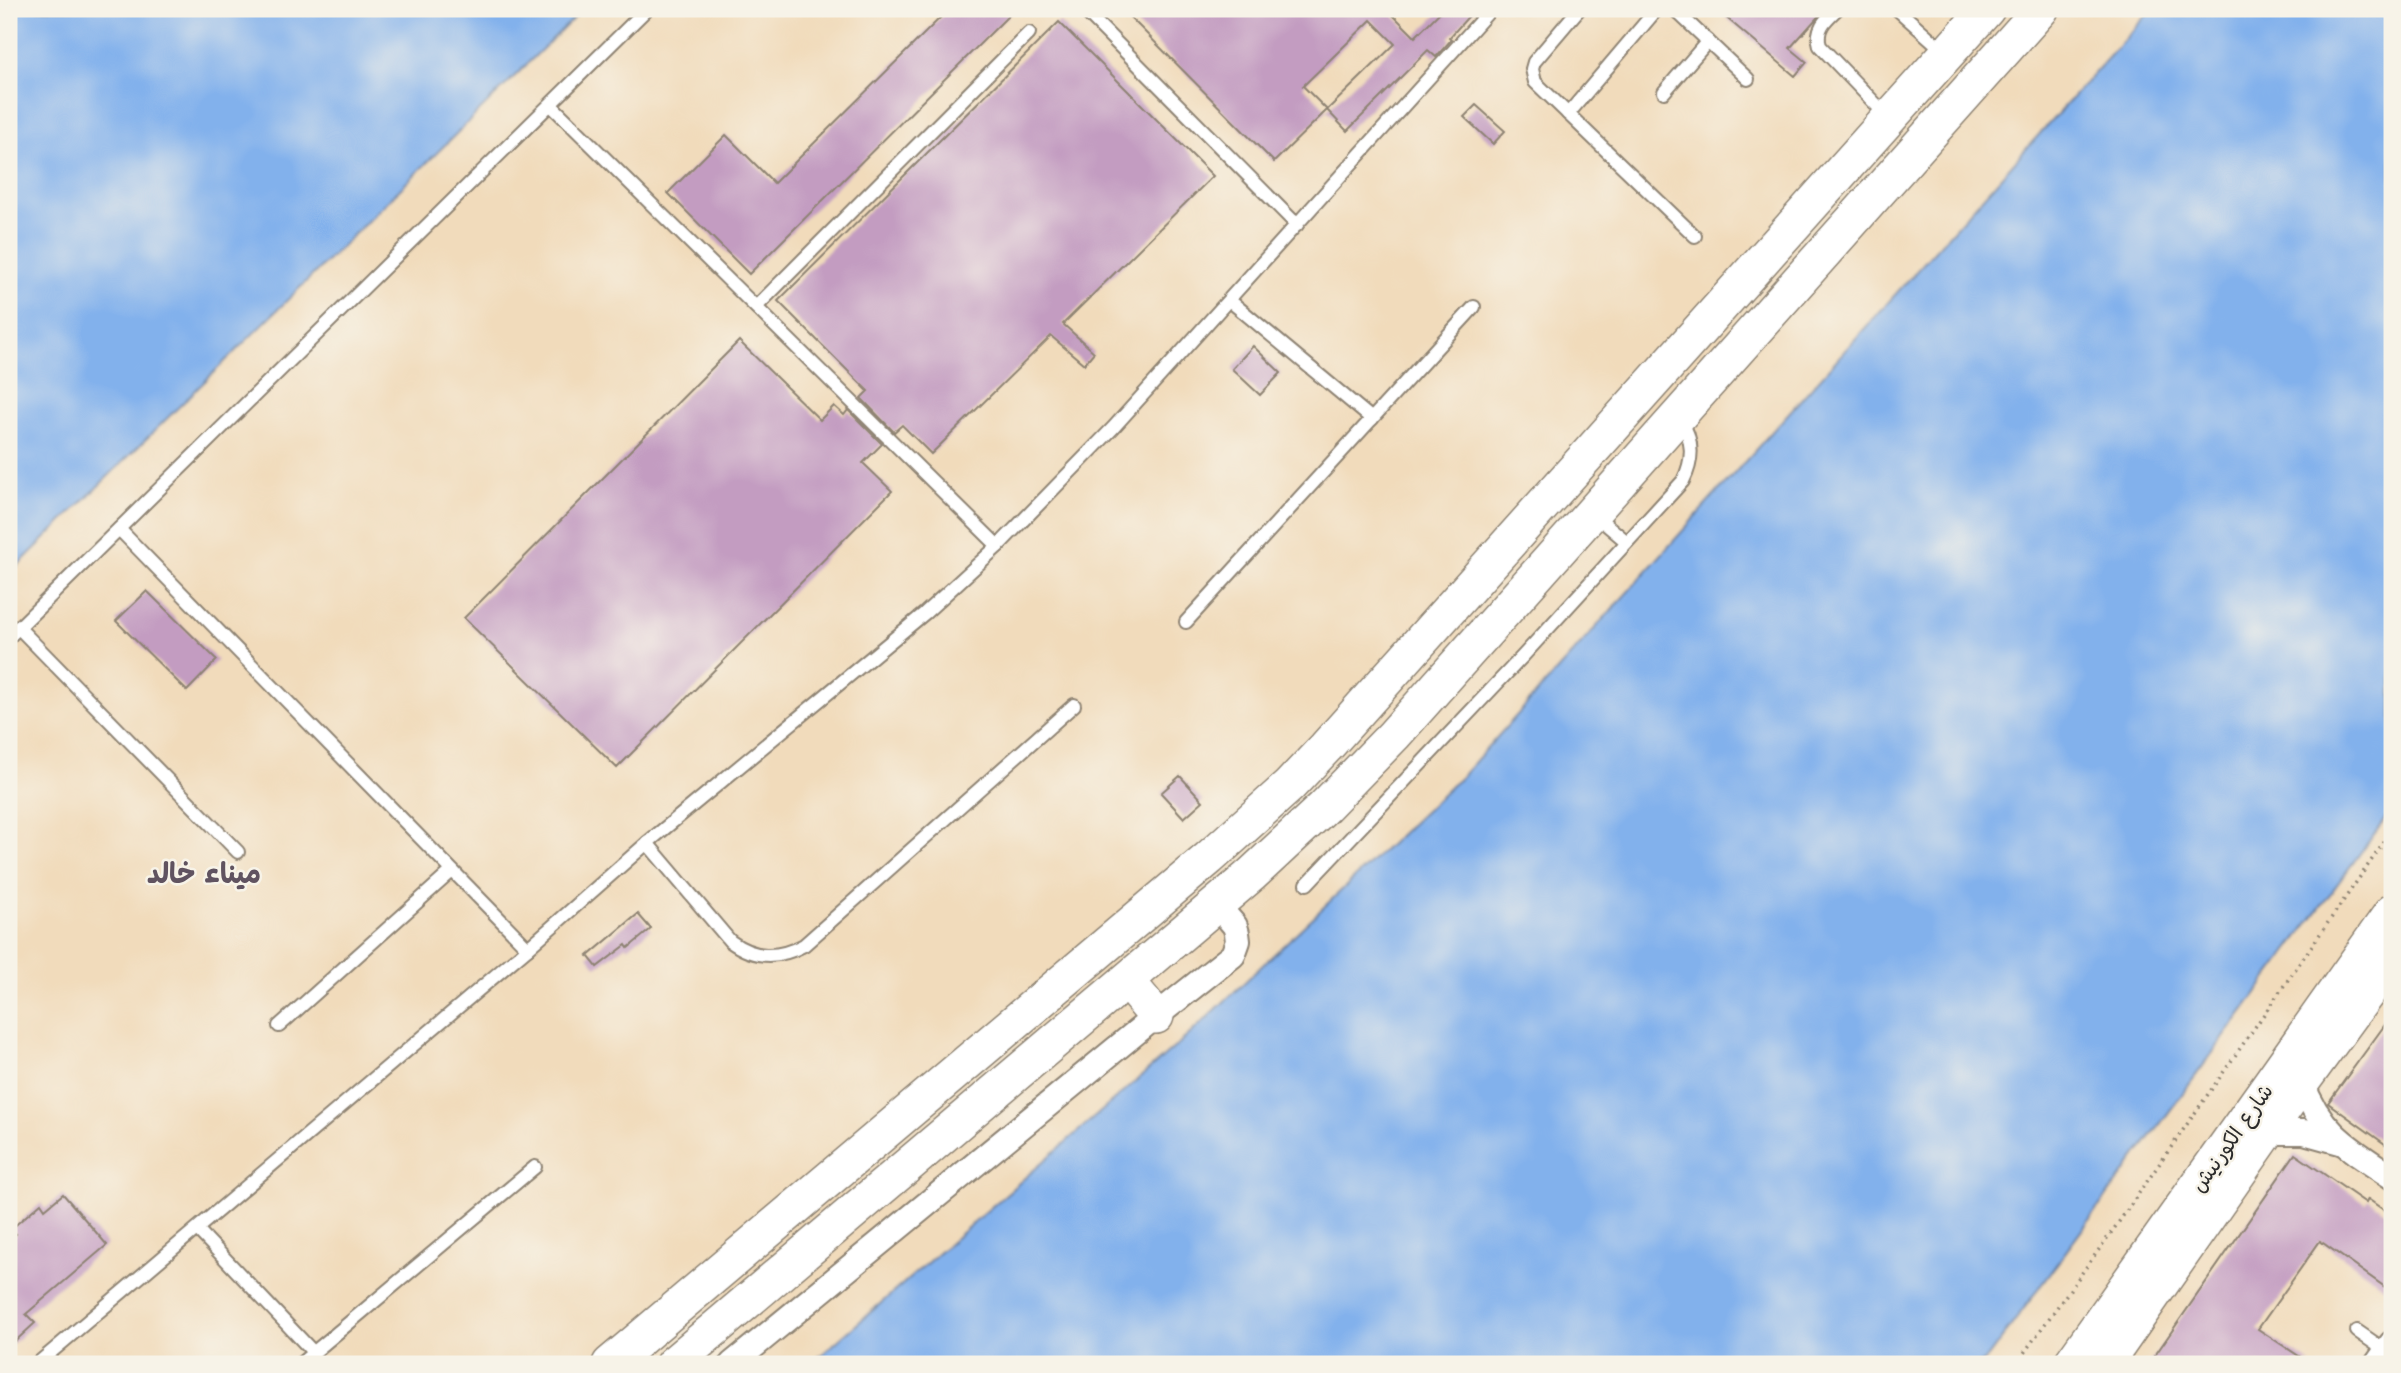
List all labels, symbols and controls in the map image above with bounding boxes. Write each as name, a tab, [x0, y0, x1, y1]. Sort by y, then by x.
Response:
district label: ميناء خالد	[147, 850, 261, 893]
street label: شارع الكورنيش	[2181, 1076, 2280, 1198]

